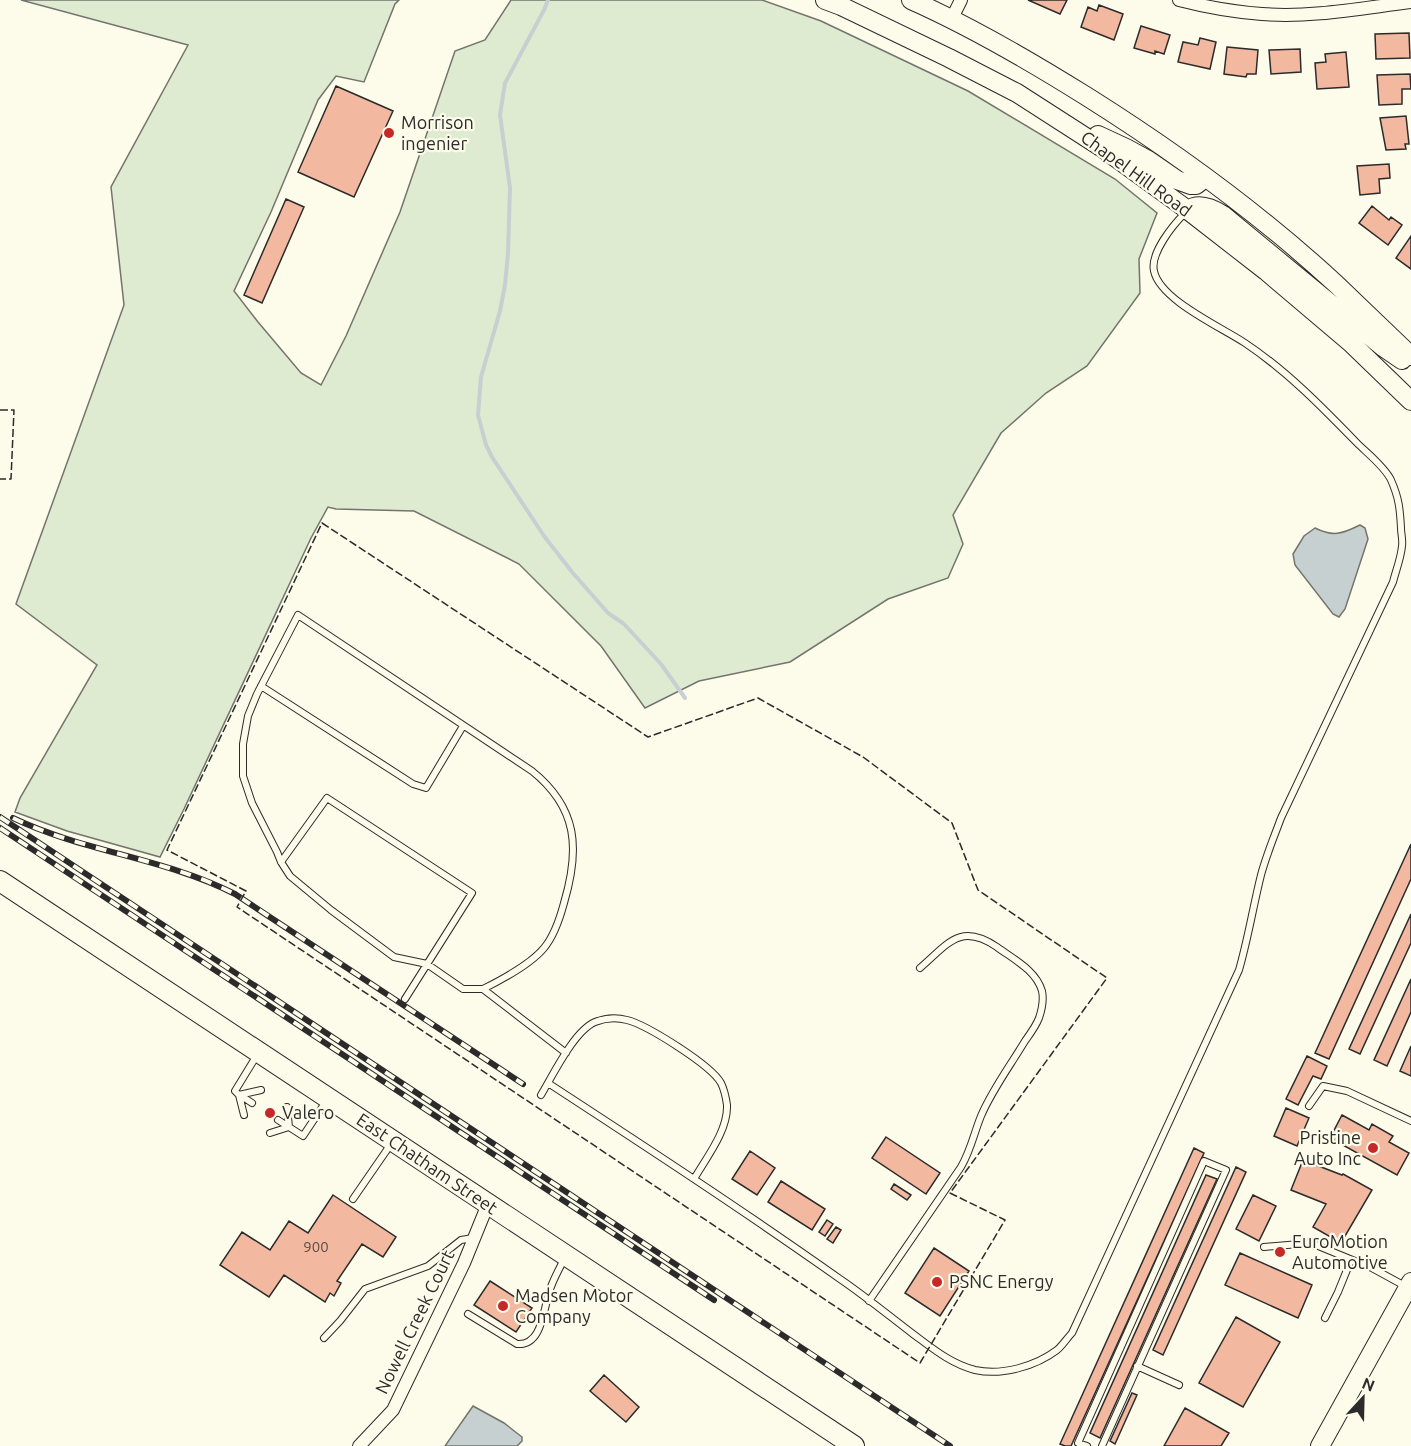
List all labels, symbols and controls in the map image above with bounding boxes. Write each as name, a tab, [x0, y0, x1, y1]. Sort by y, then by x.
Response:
place label: Morrison ingenier	[401, 112, 474, 153]
marker: Morrison ingenier	[382, 126, 396, 140]
street label: Chapel Hill Road	[1077, 126, 1196, 220]
place label: Valero	[282, 1102, 334, 1122]
marker: Valero	[263, 1106, 277, 1120]
street label: East Chatham Street	[353, 1109, 502, 1218]
place label: Pristine Auto Inc	[1294, 1127, 1361, 1168]
marker: Pristine Auto Inc	[1366, 1141, 1380, 1155]
place label: EuroMotion Automotive	[1292, 1231, 1388, 1272]
house number: 900	[303, 1238, 329, 1255]
marker: EuroMotion Automotive	[1273, 1245, 1287, 1259]
street label: Nowell Creek Court	[371, 1246, 458, 1397]
place label: PSNC Energy	[949, 1271, 1054, 1291]
marker: PSNC Energy	[930, 1275, 944, 1289]
place label: Madsen Motor Company	[515, 1285, 633, 1326]
marker: Madsen Motor Company	[496, 1299, 510, 1313]
north arrow	[1333, 1368, 1393, 1428]
text: N	[1360, 1374, 1378, 1395]

